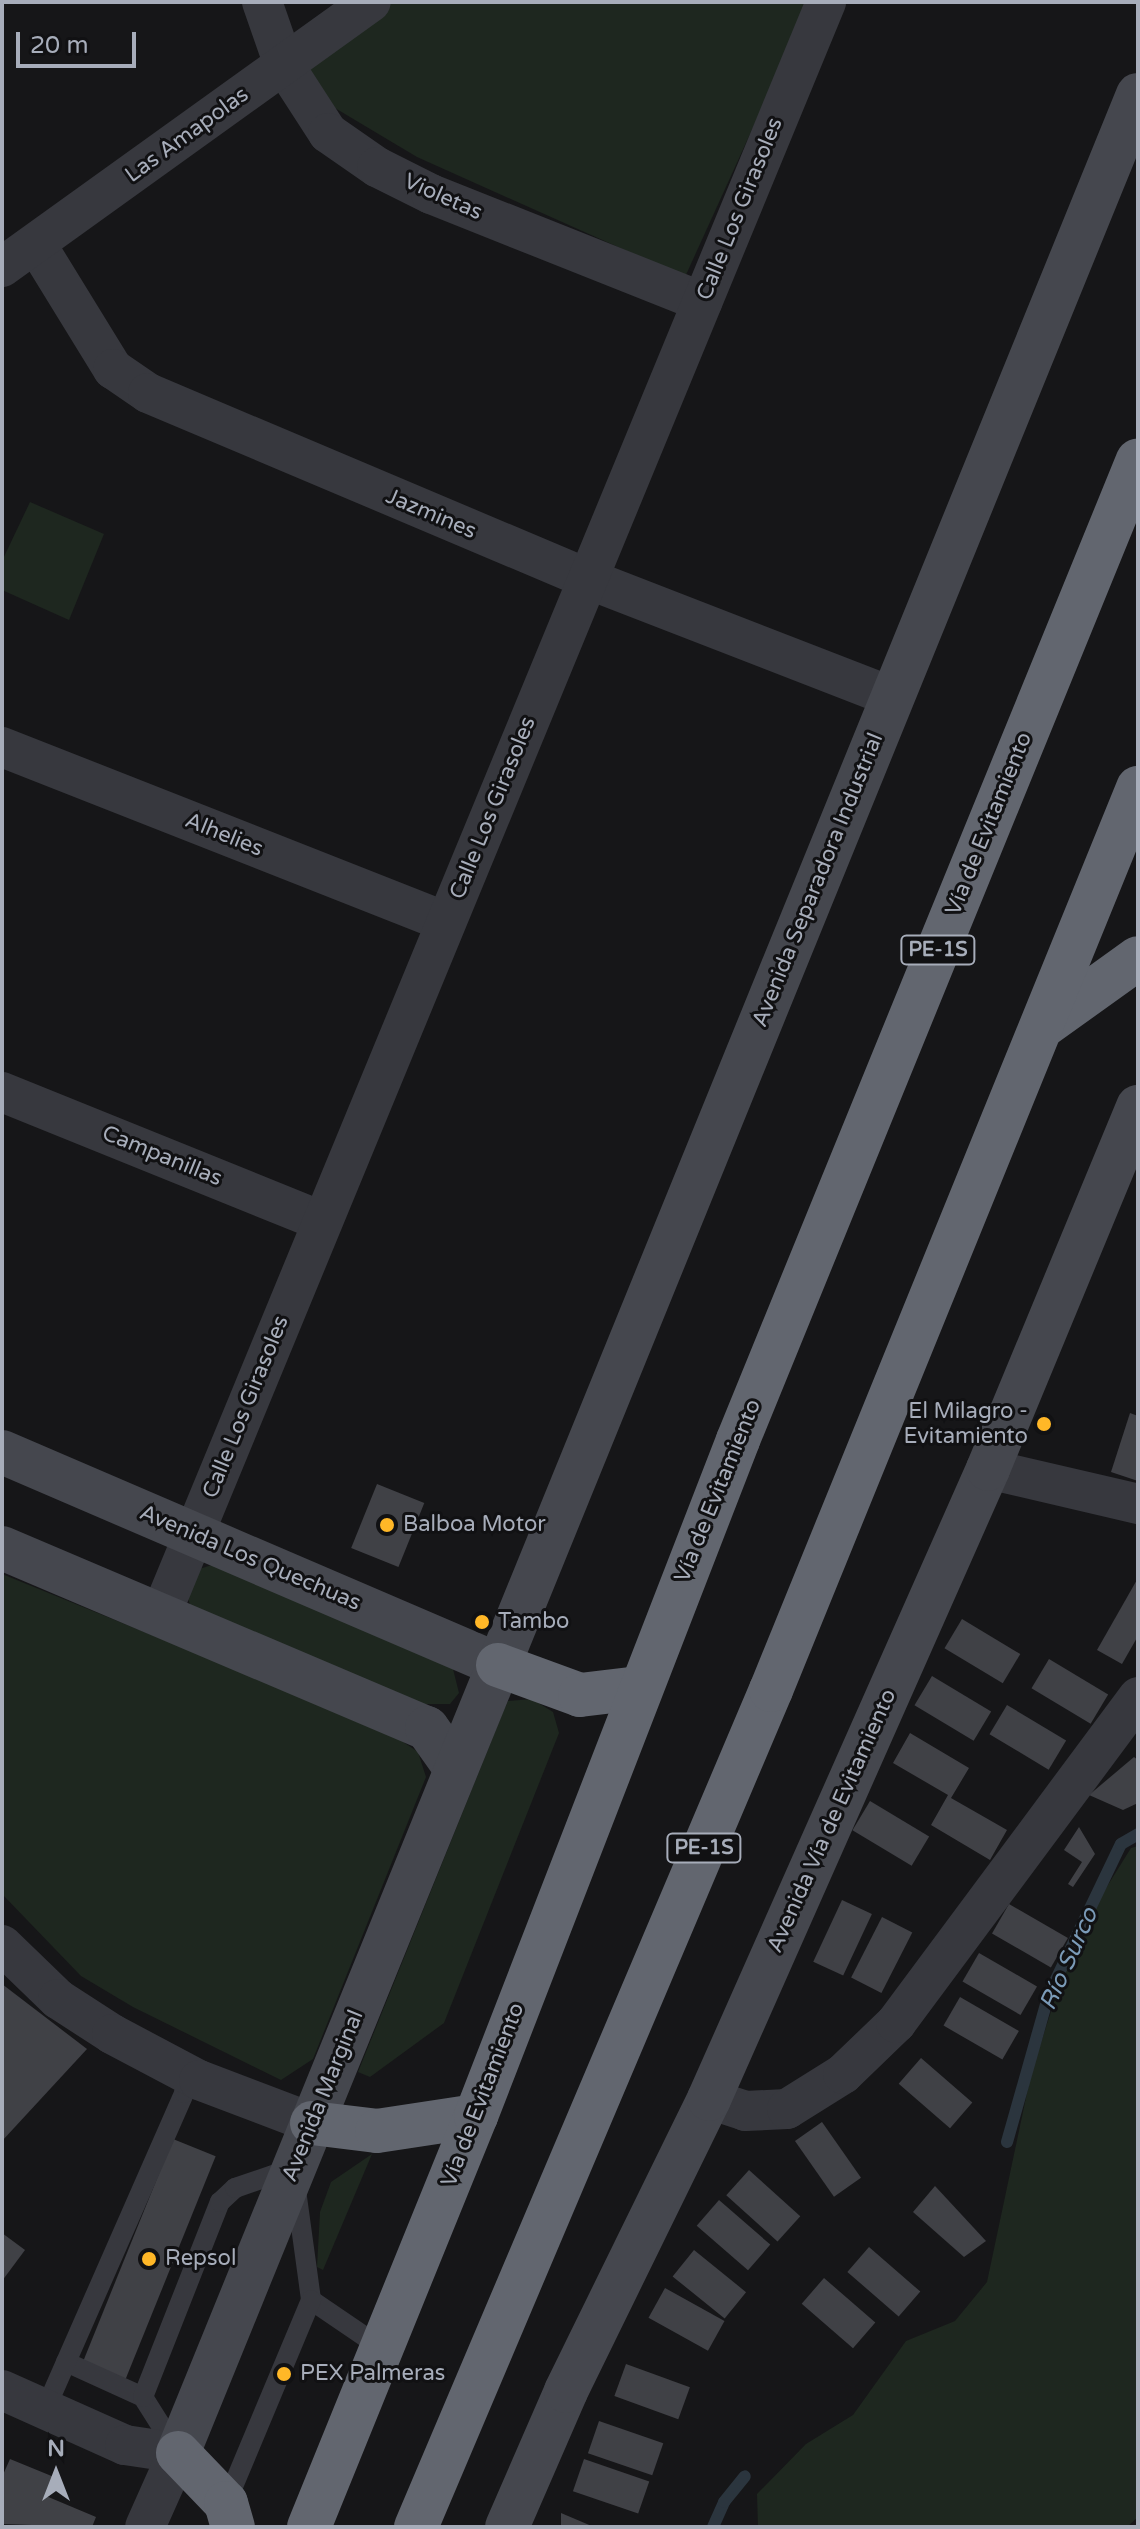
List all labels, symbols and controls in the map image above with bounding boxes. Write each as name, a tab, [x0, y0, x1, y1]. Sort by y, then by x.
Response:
scale bar	[20, 16, 140, 66]
text: 20 m	[30, 31, 88, 60]
street label: Las Amapolas	[120, 81, 254, 189]
street label: Calle Los Girasoles	[691, 114, 789, 304]
street label: Violetas	[400, 168, 486, 226]
street label: Jazmines	[382, 483, 480, 545]
street label: Calle Los Girasoles	[444, 713, 542, 903]
street label: Avenida Separadora Industrial	[747, 729, 889, 1031]
street label: Vía de Evitamiento	[940, 729, 1038, 919]
street label: Alhelies	[181, 807, 267, 863]
road number: PE-1S	[900, 934, 976, 966]
street label: Campanillas	[98, 1120, 226, 1192]
street label: Calle Los Girasoles	[197, 1312, 295, 1502]
street label: Vía de Evitamiento	[669, 1396, 767, 1586]
place label: El Milagro - Evitamiento	[904, 1398, 1028, 1450]
marker: El Milagro - Evitamiento	[1035, 1415, 1053, 1433]
street label: Avenida Los Quechuas	[135, 1499, 365, 1617]
place label: Balboa Motor	[403, 1512, 546, 1538]
marker: Balboa Motor	[378, 1516, 396, 1534]
place label: Tambo	[498, 1609, 569, 1635]
marker: Tambo	[473, 1613, 491, 1631]
street label: Avenida Vía de Evitamiento	[762, 1685, 902, 1957]
road number: PE-1S	[666, 1832, 742, 1864]
water label: Río Surco	[1034, 1903, 1104, 2015]
street label: Vía de Evitamiento	[436, 1999, 530, 2191]
street label: Avenida Marginal	[277, 2006, 369, 2186]
place label: Repsol	[165, 2246, 236, 2272]
marker: Repsol	[140, 2250, 158, 2268]
place label: PEX Palmeras	[300, 2361, 445, 2387]
marker: PEX Palmeras	[275, 2365, 293, 2383]
north arrow	[16, 2433, 96, 2513]
text: N	[47, 2436, 65, 2462]

